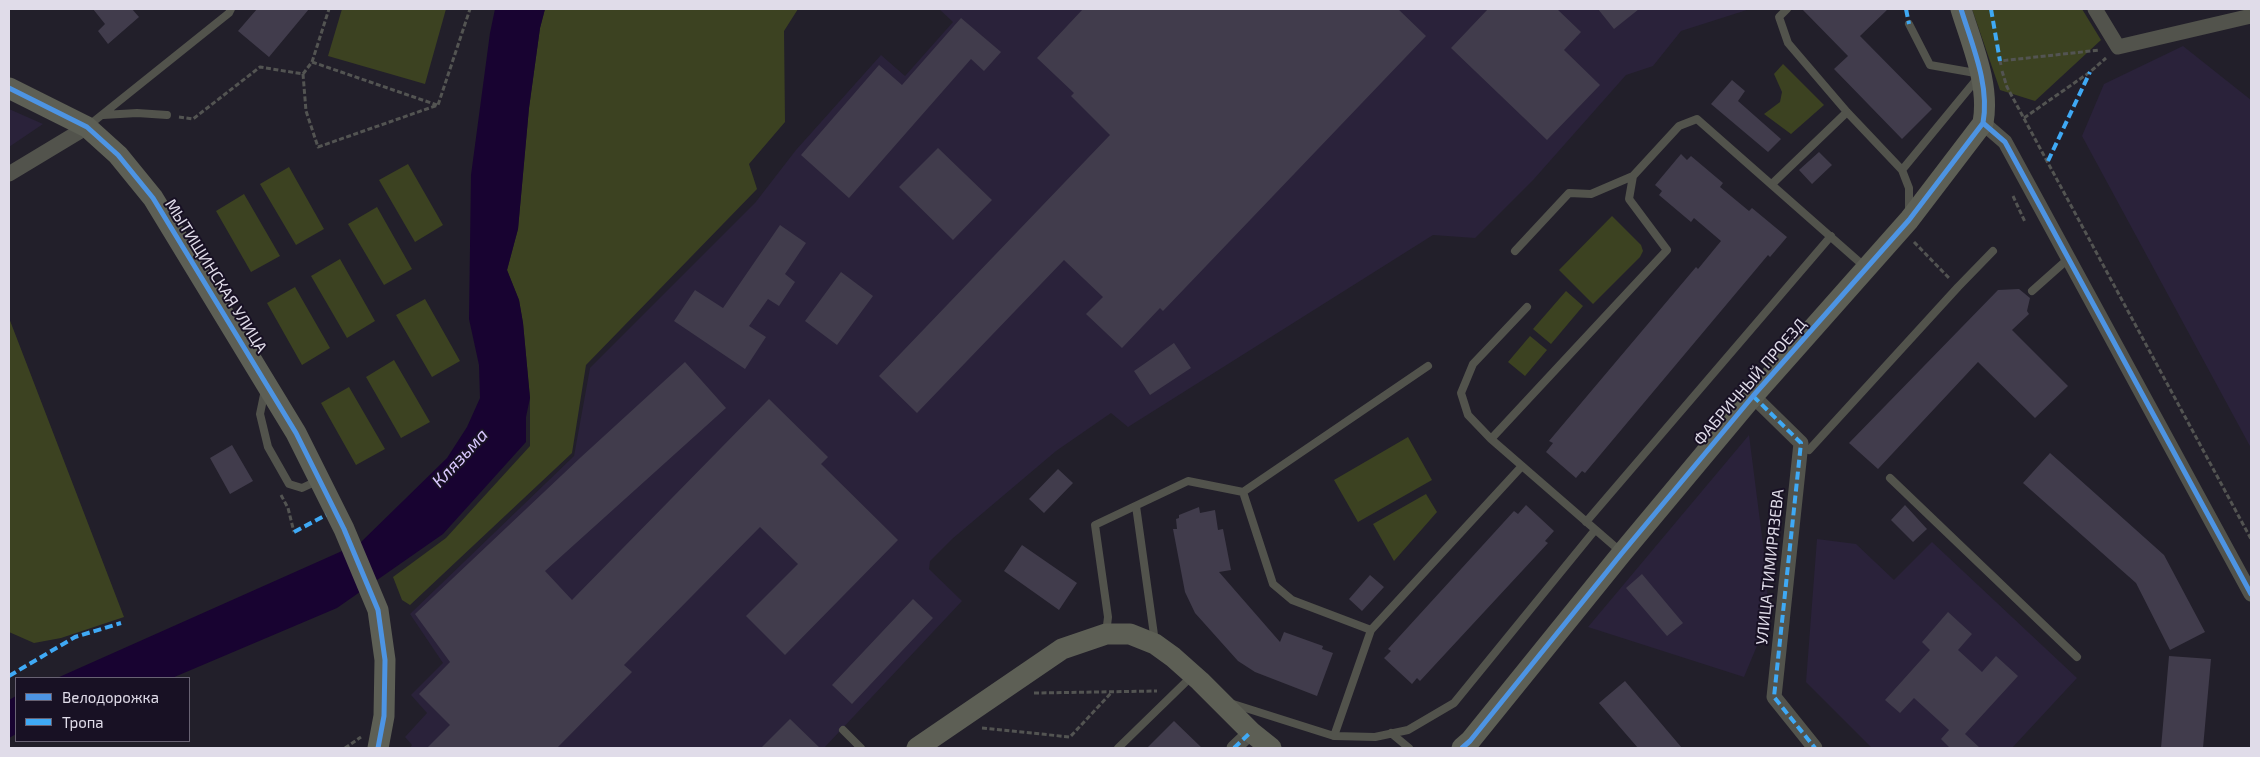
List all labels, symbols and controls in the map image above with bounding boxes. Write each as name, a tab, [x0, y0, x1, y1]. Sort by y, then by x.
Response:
street label: МЫТИЩИНСКАЯ УЛИЦА	[161, 196, 271, 356]
street label: ФАБРИЧНЫЙ ПРОЕЗД	[1690, 315, 1810, 449]
water label: Клязьма	[427, 424, 493, 492]
street label: УЛИЦА ТИМИРЯЗЕВА	[1752, 488, 1788, 646]
legend	[15, 677, 190, 742]
text: Велодорожка	[62, 688, 159, 706]
text: Тропа	[62, 713, 104, 731]

